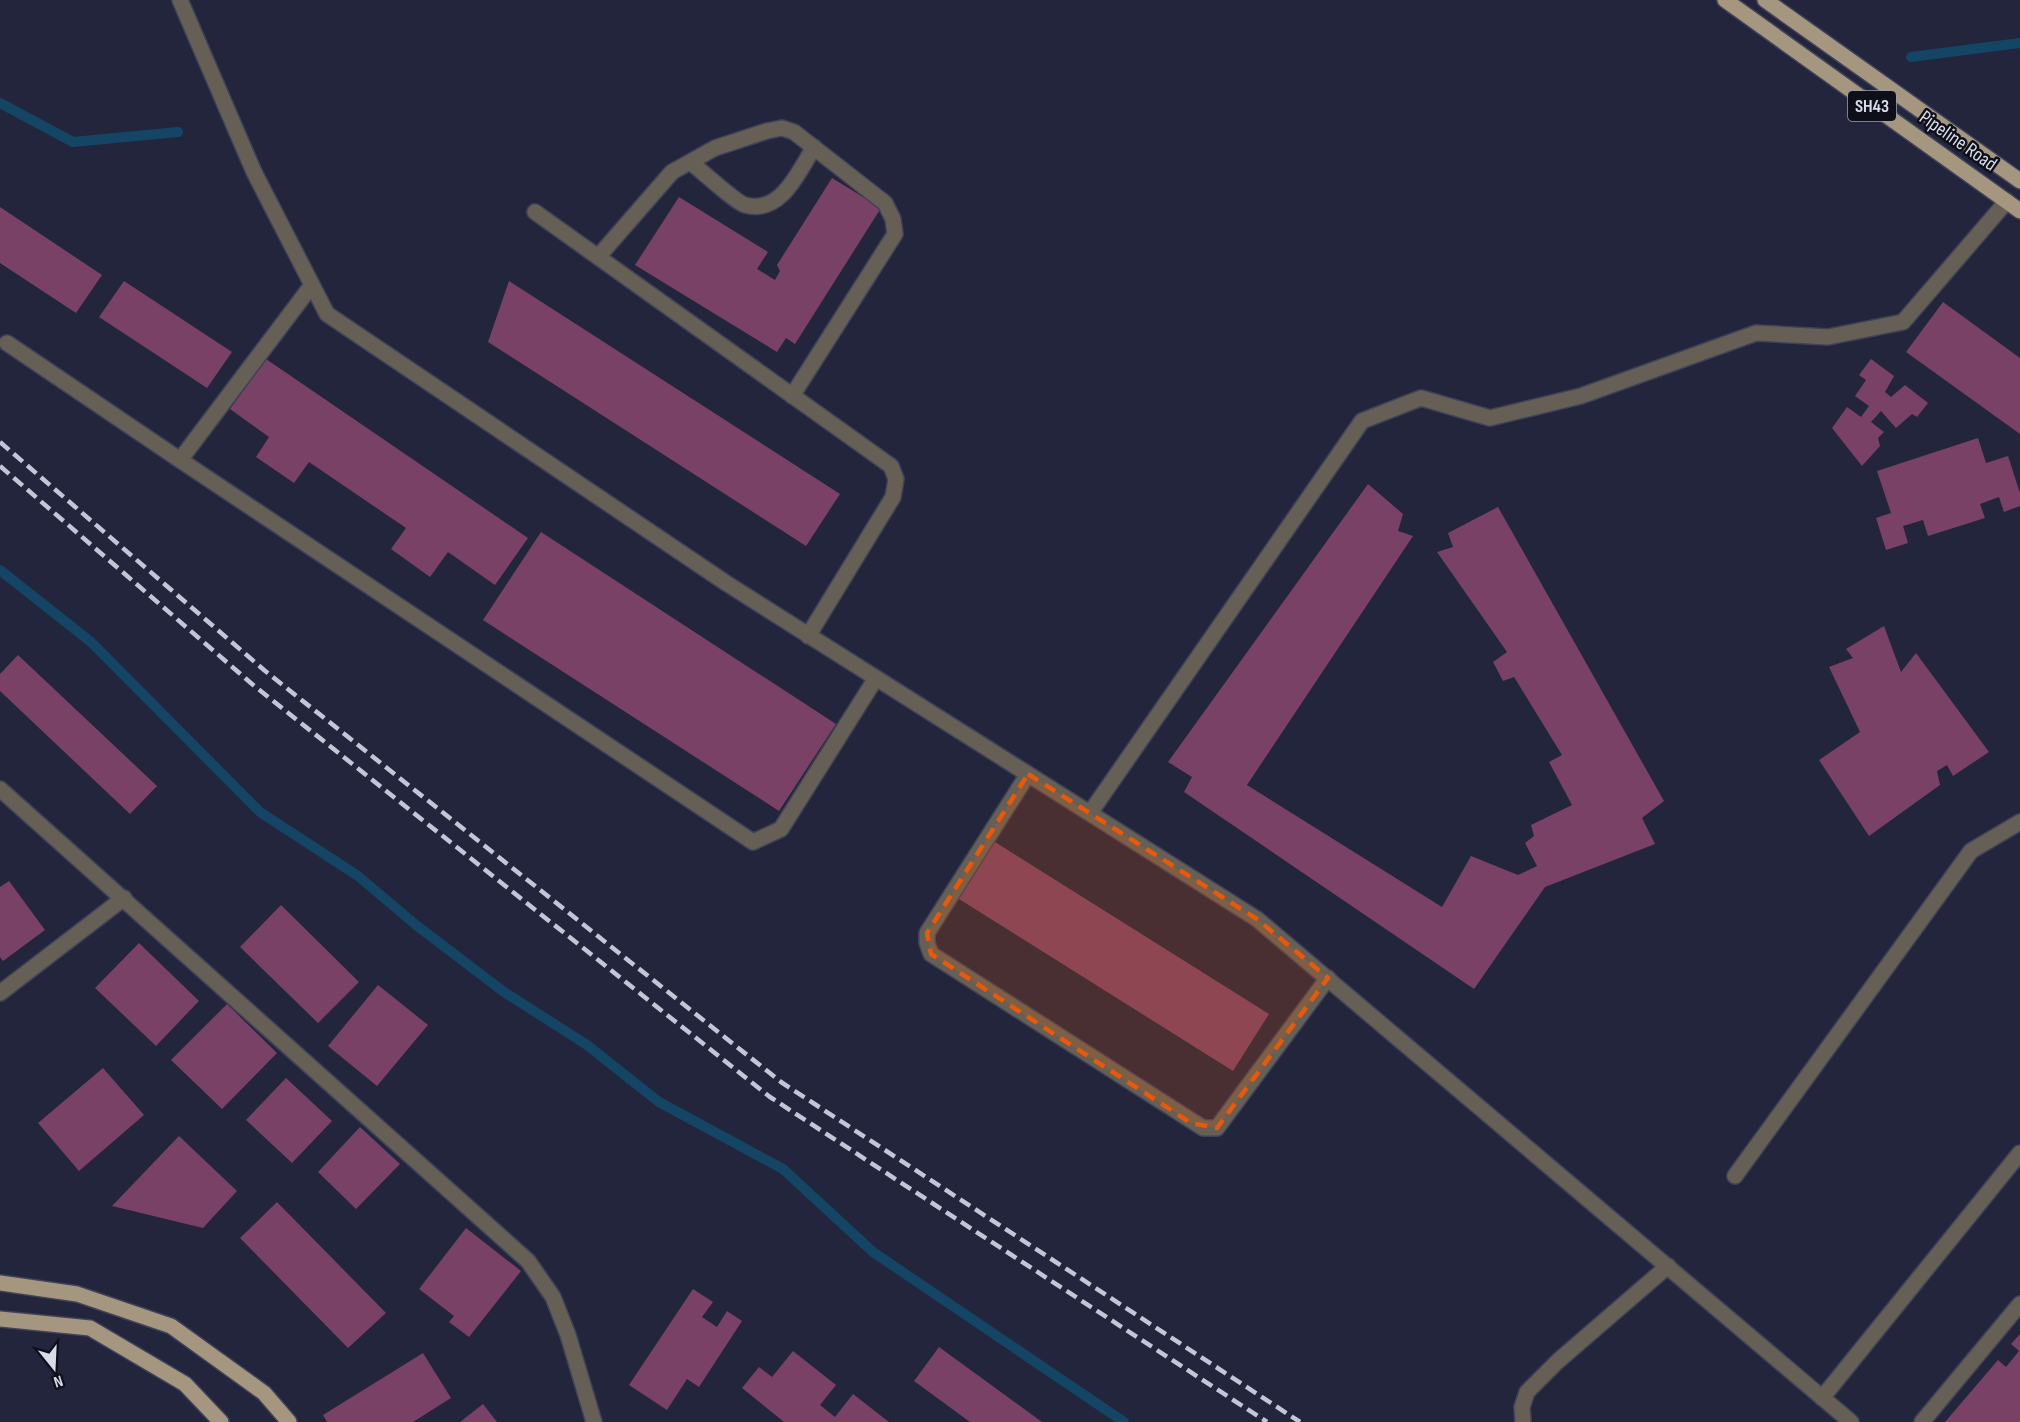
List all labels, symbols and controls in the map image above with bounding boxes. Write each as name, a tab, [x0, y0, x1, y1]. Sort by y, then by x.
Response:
road number: SH43	[1848, 91, 1896, 121]
street label: Pipeline Road	[1914, 106, 2002, 176]
north arrow	[24, 1338, 84, 1398]
text: N	[51, 1370, 65, 1391]

